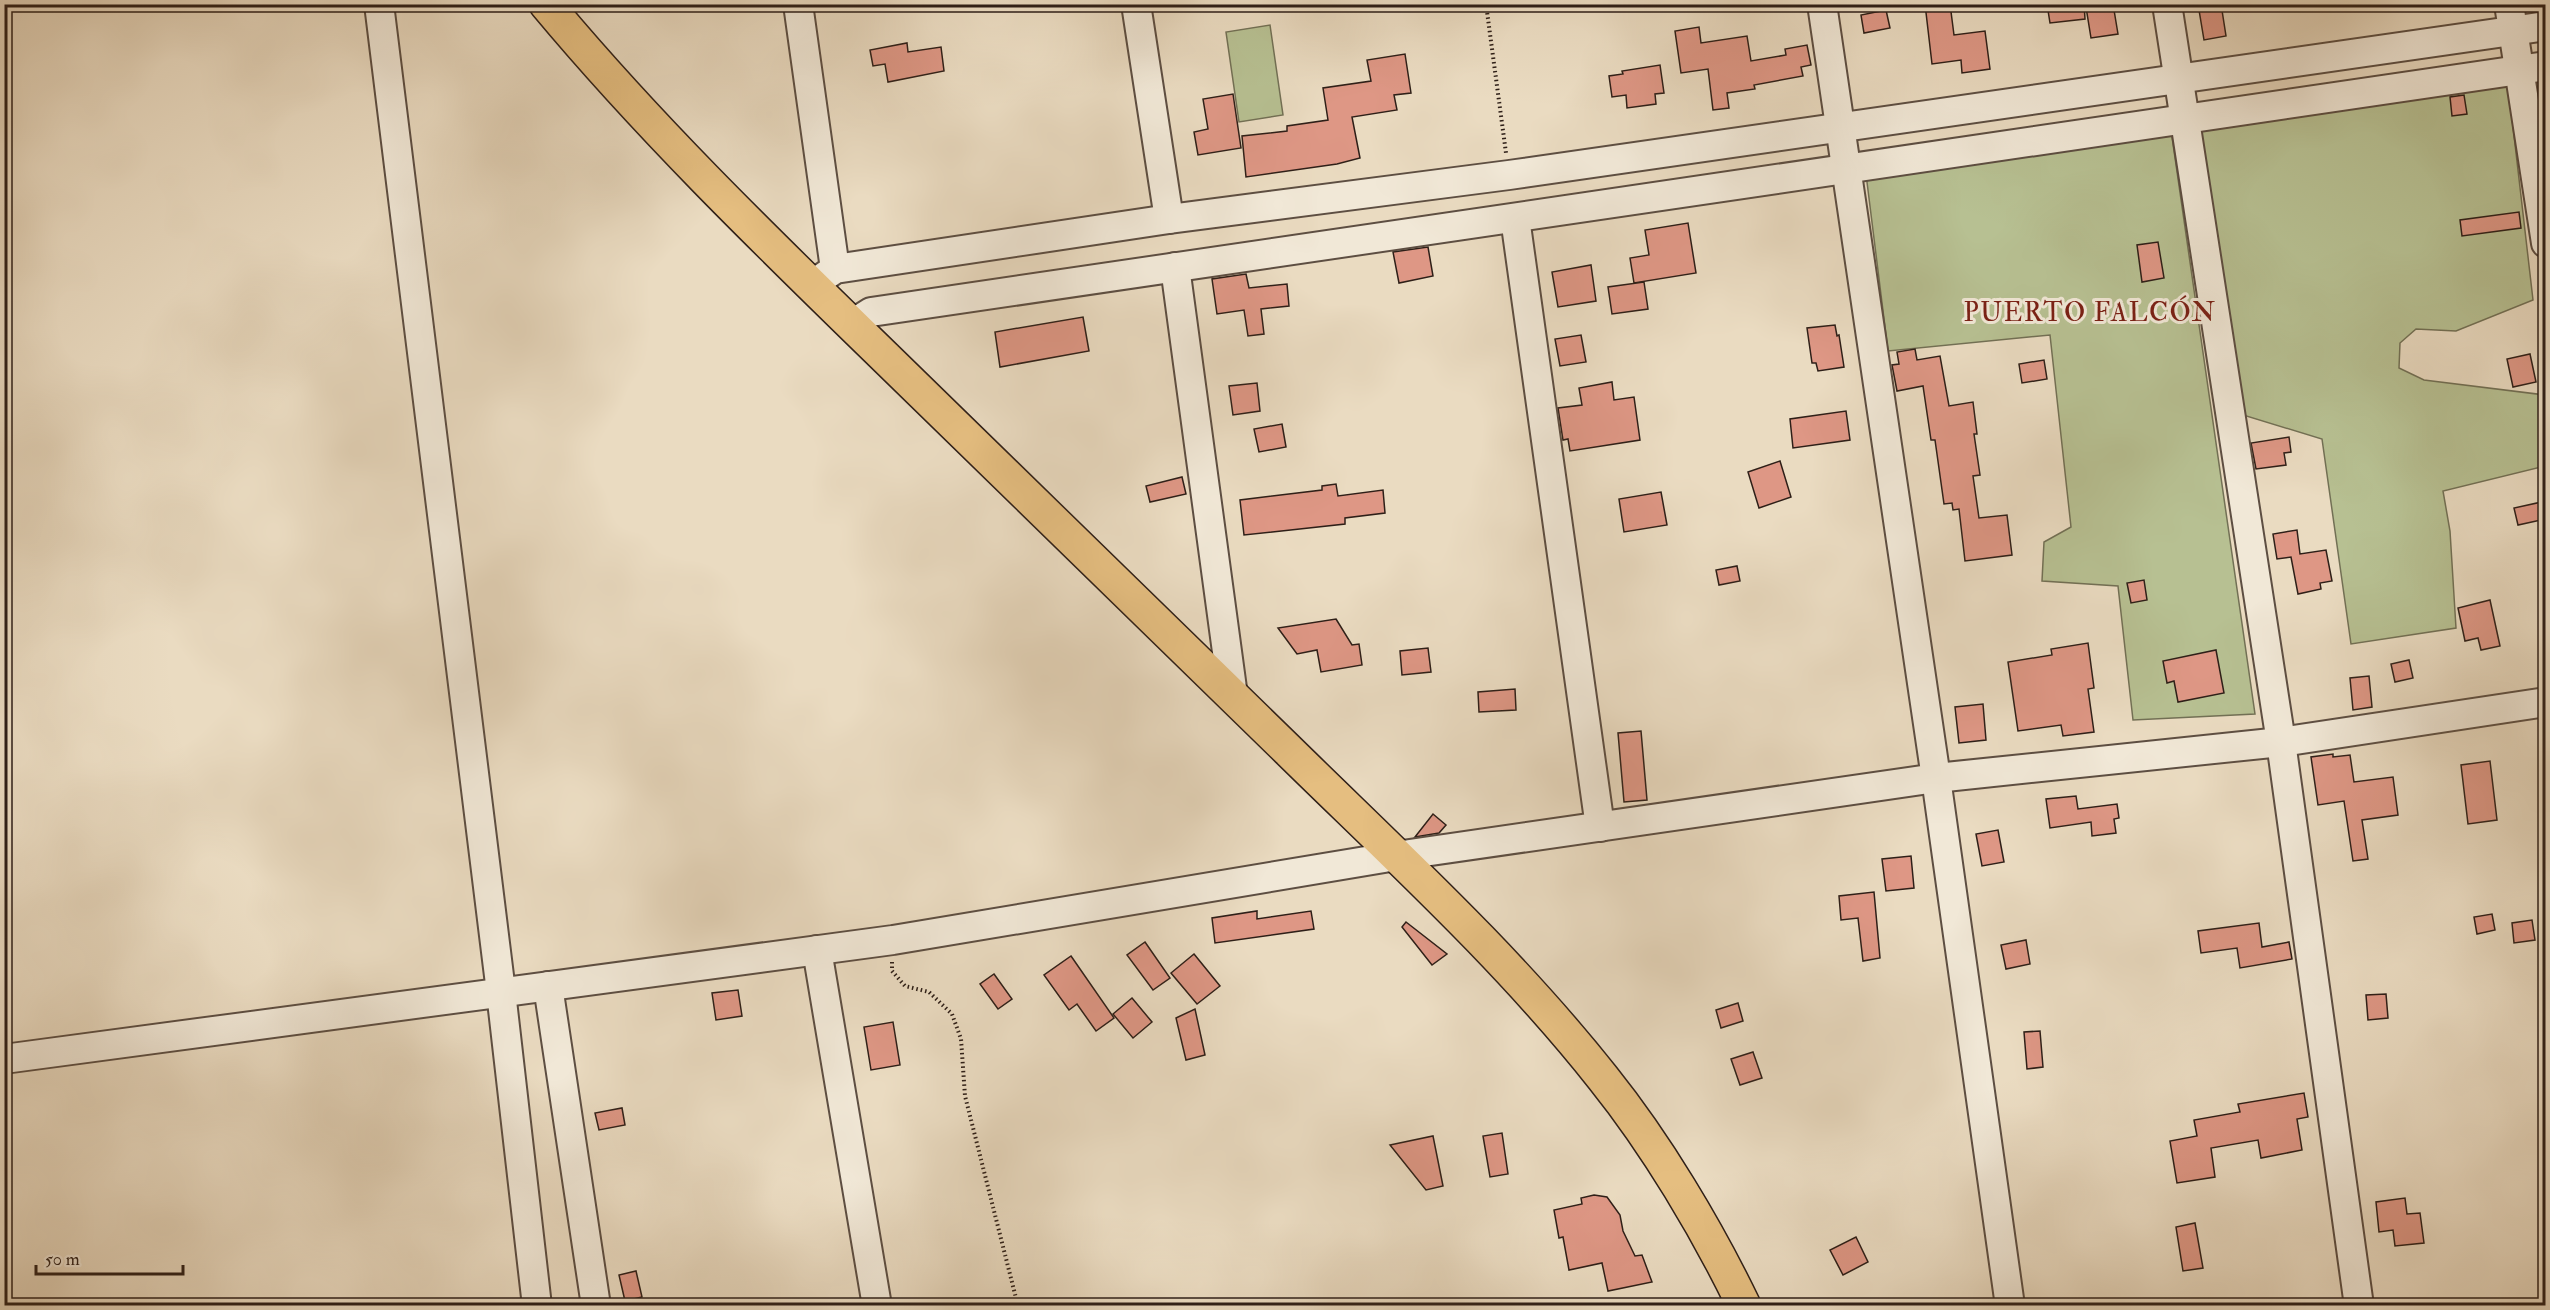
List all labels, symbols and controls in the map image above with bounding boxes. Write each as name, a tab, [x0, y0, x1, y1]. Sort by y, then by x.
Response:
district label: PUERTO FALCÓN	[1963, 295, 2217, 329]
scale bar	[36, 1238, 183, 1276]
text: 50 m	[45, 1248, 80, 1271]

